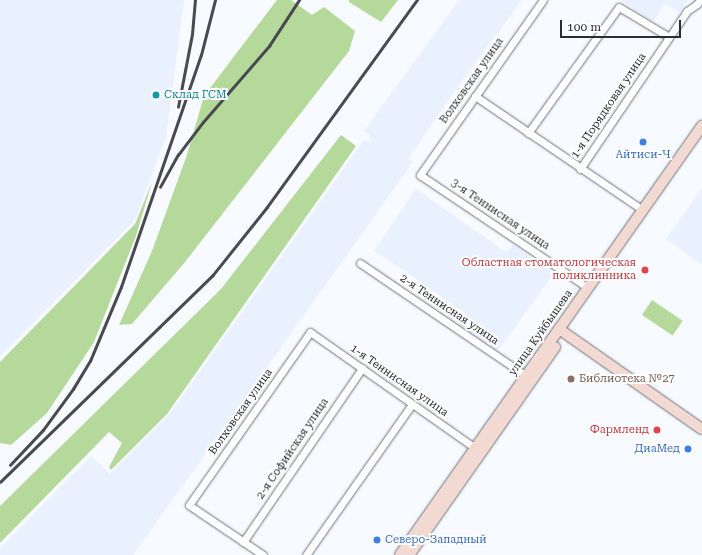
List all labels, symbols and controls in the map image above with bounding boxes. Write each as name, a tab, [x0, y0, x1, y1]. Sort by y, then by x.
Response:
scale bar	[562, 12, 683, 38]
text: 100 m	[567, 20, 601, 34]
street label: Волховская улица	[437, 36, 507, 126]
street label: 1-я Порядковая улица	[569, 51, 649, 161]
place label: Склад ГСМ	[164, 88, 226, 102]
marker: Склад ГСМ	[151, 90, 161, 100]
marker: Айтиси-Ч	[638, 137, 648, 147]
place label: Айтиси-Ч	[615, 148, 671, 162]
street label: 3-я Теннисная улица	[448, 177, 552, 253]
place label: Областная стоматологическая поликлинника	[462, 257, 636, 283]
marker: Областная стоматологическая поликлинника	[639, 264, 651, 276]
street label: 2-я Теннисная улица	[397, 272, 501, 348]
street label: улица Куйбышева	[506, 288, 576, 378]
street label: 1-я Теннисная улица	[348, 342, 450, 420]
street label: Волховская улица	[206, 367, 276, 457]
place label: Библиотека №27	[579, 372, 675, 386]
marker: Библиотека №27	[566, 374, 576, 384]
street label: 2-я Софийская улица	[254, 396, 332, 502]
place label: Фармленд	[590, 423, 649, 437]
marker: Фармленд	[652, 425, 662, 435]
place label: ДиаМед	[635, 442, 680, 456]
marker: ДиаМед	[683, 444, 693, 454]
place label: Северо-Западный	[385, 533, 487, 547]
marker: Северо-Западный	[372, 535, 382, 545]

